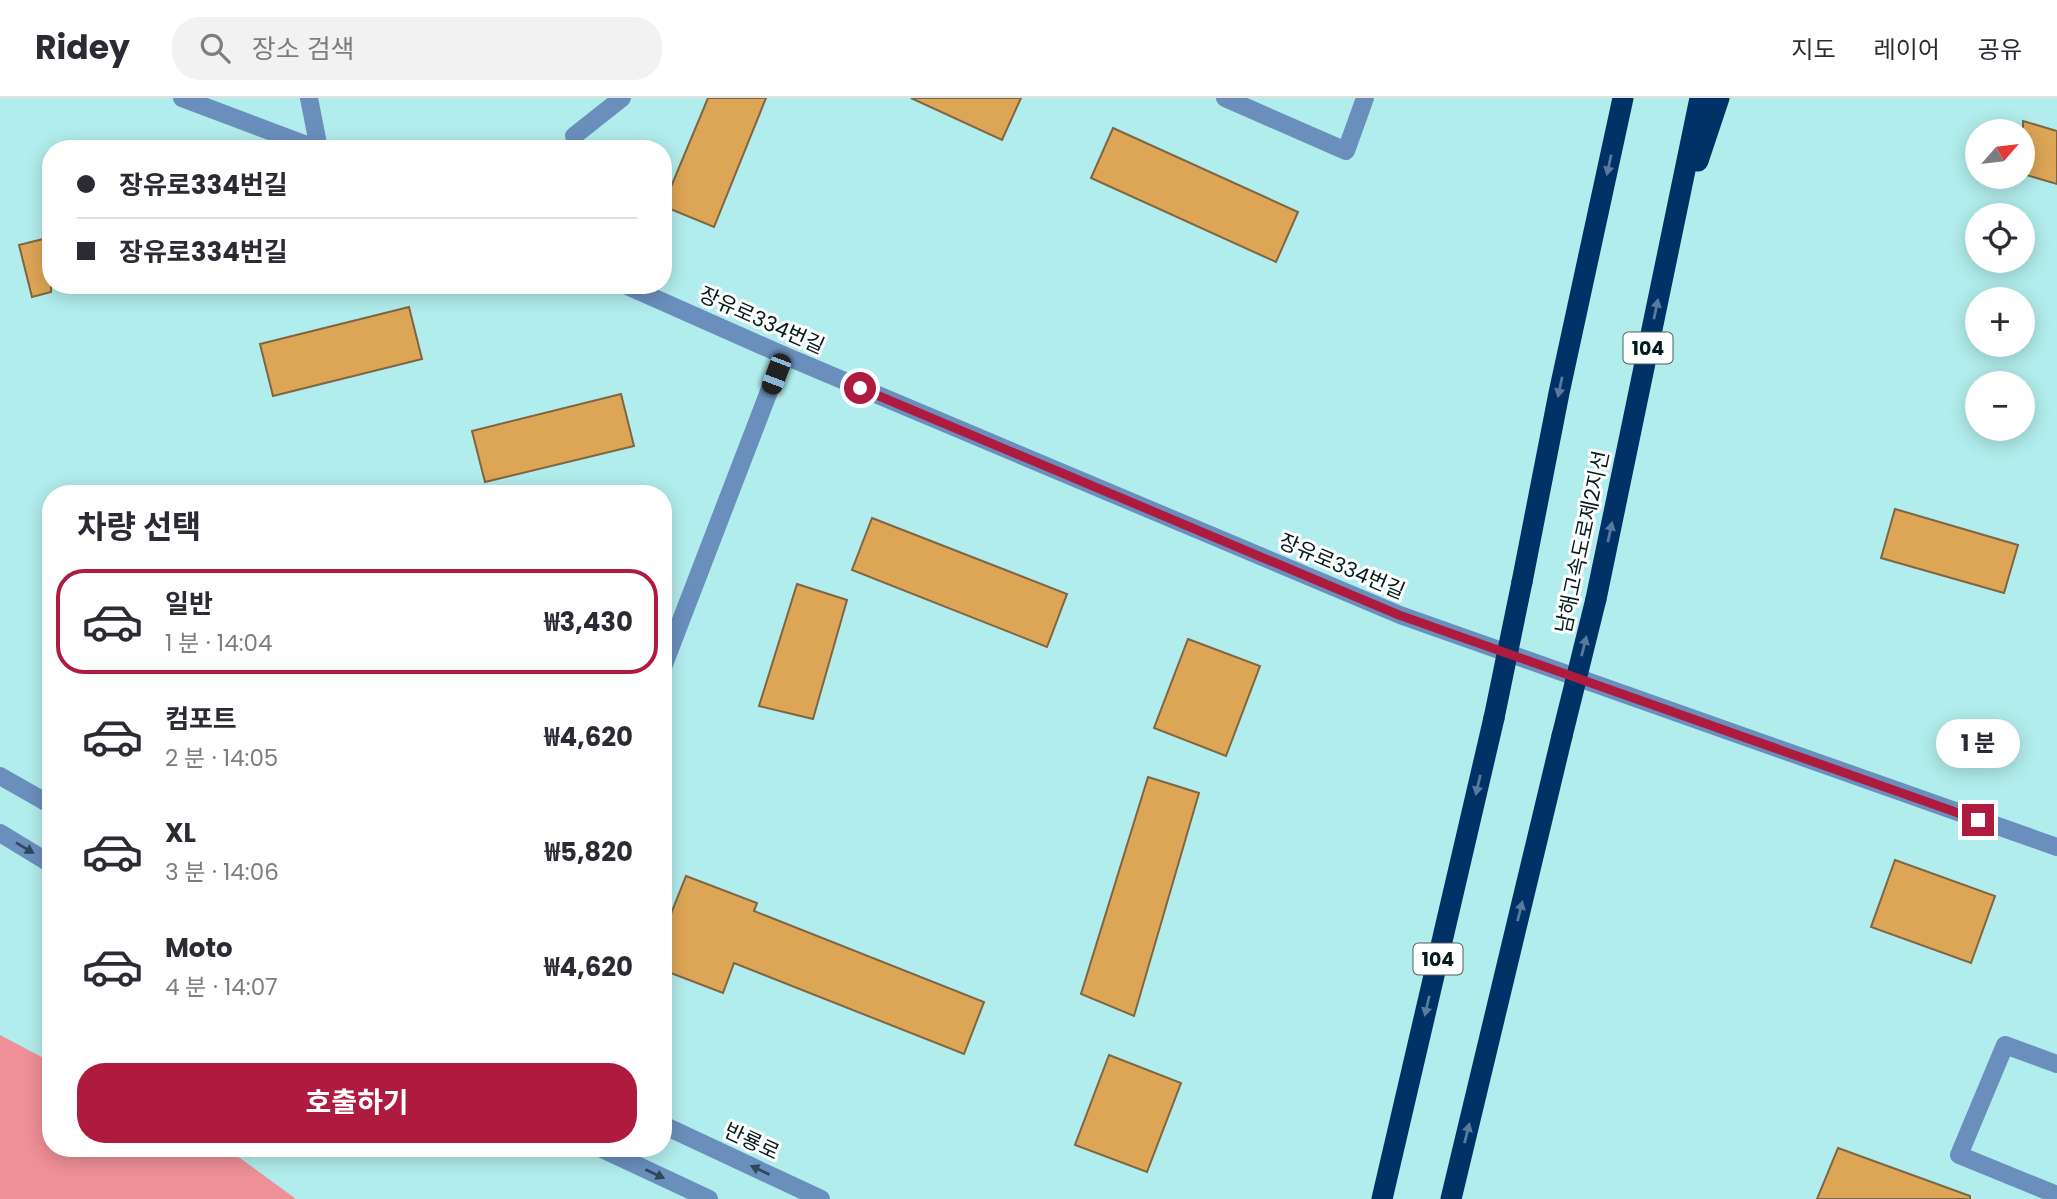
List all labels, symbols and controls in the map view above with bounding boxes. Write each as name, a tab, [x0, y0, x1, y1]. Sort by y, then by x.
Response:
search box	[172, 17, 662, 80]
text: Ridey	[35, 24, 130, 71]
icon: search	[196, 29, 234, 67]
text: 장소 검색	[252, 31, 354, 67]
text: 지도	[1791, 33, 1836, 66]
text: 레이어	[1874, 33, 1940, 66]
text: 공유	[1978, 33, 2022, 66]
north arrow	[1965, 119, 2035, 189]
map controls	[1965, 119, 2035, 441]
one-way arrow	[1603, 154, 1614, 176]
text: 장유로334번길	[119, 167, 288, 203]
button: locate	[1965, 203, 2035, 273]
text: 장유로334번길	[119, 234, 288, 270]
street label: 장유로334번길	[695, 279, 829, 361]
button: +	[1965, 287, 2035, 357]
one-way arrow	[1650, 298, 1661, 320]
road number: 104	[1624, 332, 1672, 364]
car	[759, 351, 794, 397]
button: −	[1965, 371, 2035, 441]
route start	[844, 372, 876, 404]
one-way arrow	[1555, 376, 1566, 398]
street label: 남해고속도로제2지선	[1548, 448, 1616, 636]
text: 차량 선택	[77, 504, 202, 549]
one-way arrow	[1604, 521, 1615, 543]
street label: 장유로334번길	[1274, 526, 1410, 606]
text: 일반	[165, 586, 213, 622]
icon: car	[81, 590, 144, 653]
text: ₩3,430	[544, 604, 633, 640]
text: 1 분 · 14:04	[165, 627, 272, 659]
one-way arrow	[1579, 635, 1590, 657]
text: 컴포트	[165, 701, 237, 737]
icon: car	[81, 705, 144, 768]
callout: 1 분	[1936, 718, 2020, 768]
text: ₩4,620	[544, 719, 633, 755]
text: 1 분	[1961, 727, 1995, 759]
text: 2 분 · 14:05	[165, 742, 278, 774]
one-way arrow	[1473, 774, 1484, 796]
route end	[1962, 804, 1994, 836]
text: XL	[165, 815, 196, 851]
icon: car	[81, 820, 144, 883]
text: ₩5,820	[545, 834, 633, 870]
one-way arrow	[16, 842, 35, 855]
text: 3 분 · 14:06	[165, 856, 279, 888]
one-way arrow	[1515, 900, 1526, 922]
text: Moto	[165, 930, 233, 966]
icon: car	[81, 935, 144, 998]
road number: 104	[1414, 944, 1462, 974]
text: ₩4,620	[544, 949, 633, 985]
text: 4 분 · 14:07	[165, 971, 278, 1003]
one-way arrow	[1421, 995, 1432, 1017]
button: 호출하기	[77, 1063, 637, 1143]
street label: 반룡로	[720, 1116, 784, 1166]
one-way arrow	[1462, 1122, 1473, 1144]
one-way arrow	[749, 1164, 770, 1175]
one-way arrow	[645, 1168, 665, 1179]

